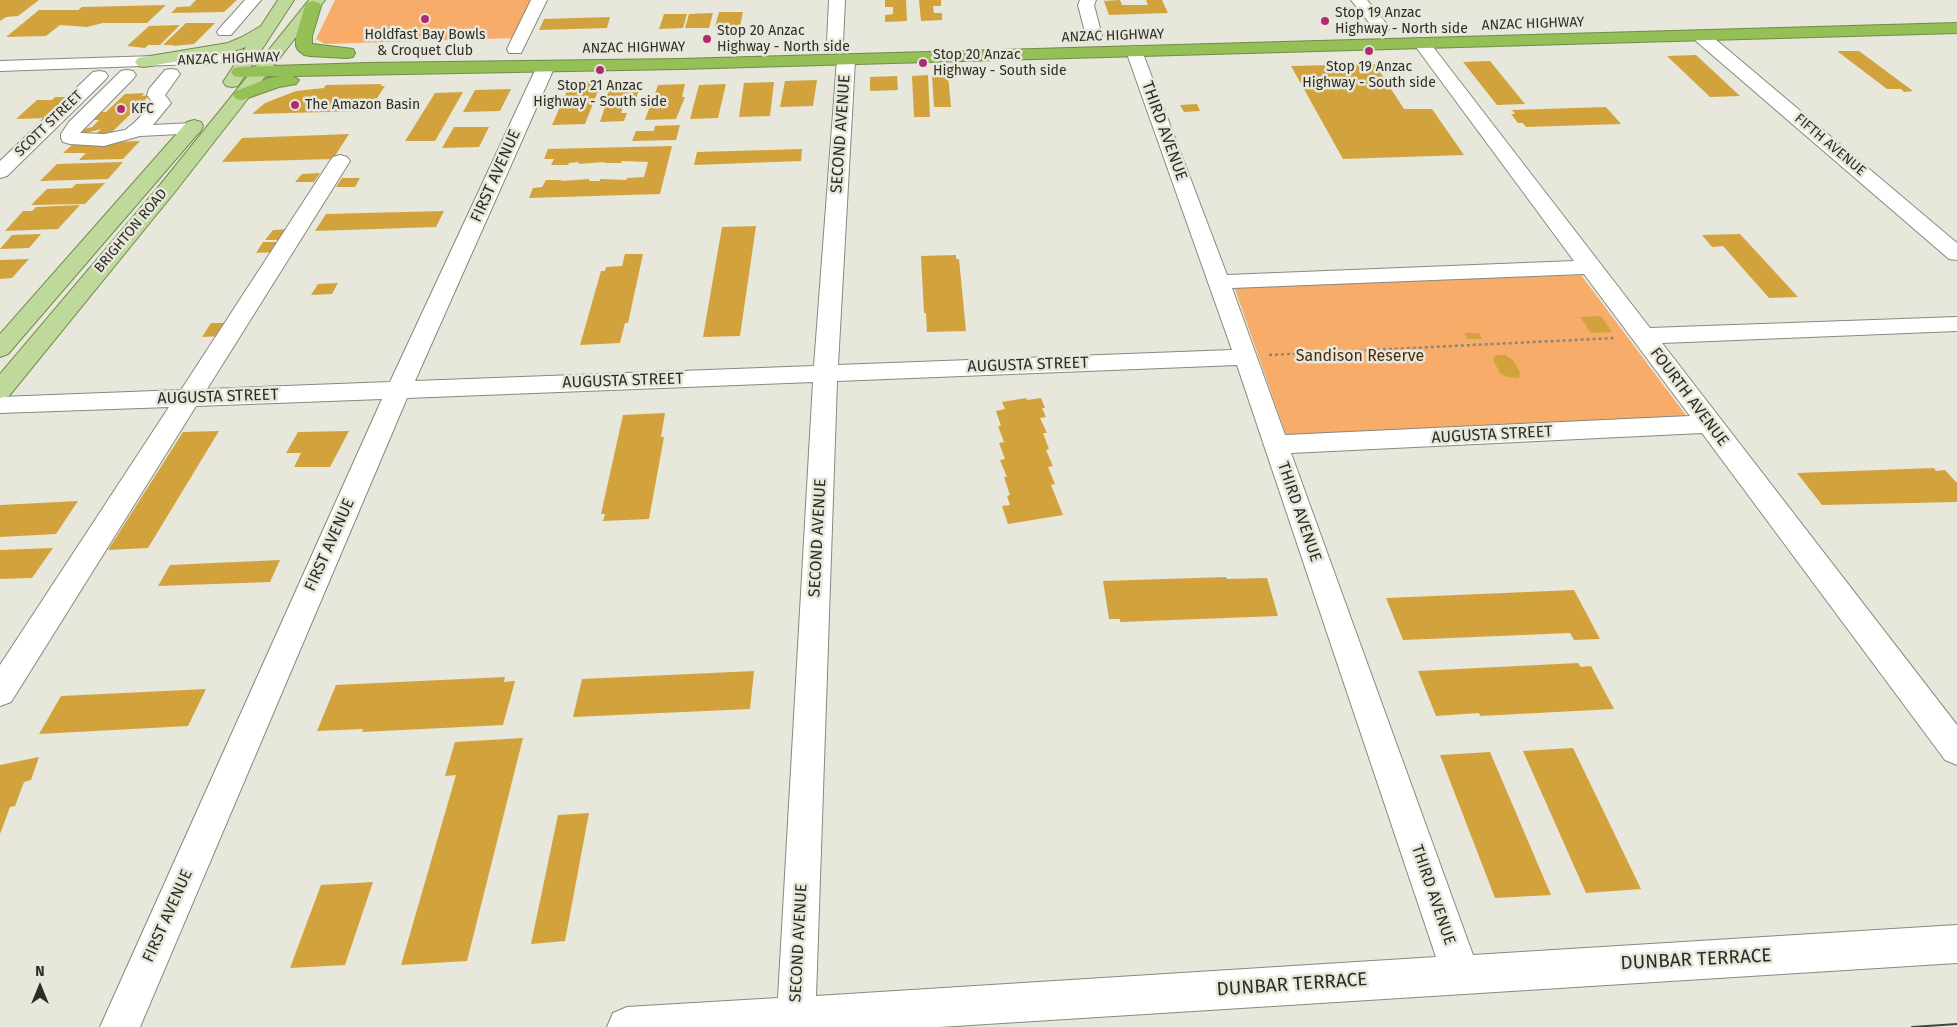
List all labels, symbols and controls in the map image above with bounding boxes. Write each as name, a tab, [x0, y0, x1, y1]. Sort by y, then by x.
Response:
place label: Stop 19 Anzac Highway - North side	[1335, 5, 1468, 38]
marker: Holdfast Bay Bowls & Croquet Club	[419, 13, 431, 25]
street label: ANZAC HIGHWAY	[1481, 14, 1585, 34]
marker: Stop 19 Anzac Highway - North side	[1319, 15, 1331, 27]
place label: Stop 20 Anzac Highway - North side	[717, 23, 850, 56]
street label: ANZAC HIGHWAY	[1061, 26, 1165, 46]
place label: Holdfast Bay Bowls & Croquet Club	[364, 27, 486, 59]
marker: Stop 20 Anzac Highway - North side	[701, 33, 713, 45]
street label: ANZAC HIGHWAY	[582, 39, 686, 57]
marker: Stop 19 Anzac Highway - South side	[1363, 45, 1375, 57]
place label: Stop 20 Anzac Highway - South side	[933, 47, 1067, 80]
street label: ANZAC HIGHWAY	[177, 49, 281, 69]
marker: Stop 20 Anzac Highway - South side	[917, 57, 929, 69]
place label: Stop 19 Anzac Highway - South side	[1302, 59, 1436, 92]
marker: Stop 21 Anzac Highway - South side	[594, 64, 606, 76]
street label: SECOND AVENUE	[827, 74, 855, 194]
place label: Stop 21 Anzac Highway - South side	[533, 78, 667, 110]
street label: THIRD AVENUE	[1137, 79, 1191, 183]
street label: SCOTT STREET	[12, 87, 86, 161]
place label: The Amazon Basin	[305, 97, 420, 113]
marker: The Amazon Basin	[289, 99, 301, 111]
place label: KFC	[131, 101, 154, 117]
marker: KFC	[115, 103, 127, 115]
street label: FIFTH AVENUE	[1791, 110, 1869, 180]
street label: FIRST AVENUE	[467, 127, 525, 225]
street label: BRIGHTON ROAD	[91, 186, 171, 276]
street label: FOURTH AVENUE	[1646, 344, 1732, 450]
park label: Sandison Reserve	[1296, 347, 1424, 367]
street label: AUGUSTA STREET	[967, 353, 1089, 377]
street label: AUGUSTA STREET	[562, 369, 684, 393]
street label: AUGUSTA STREET	[157, 385, 279, 409]
street label: AUGUSTA STREET	[1431, 422, 1553, 448]
street label: THIRD AVENUE	[1273, 459, 1325, 565]
street label: SECOND AVENUE	[805, 478, 831, 598]
street label: FIRST AVENUE	[301, 496, 359, 594]
street label: THIRD AVENUE	[1407, 842, 1459, 948]
street label: FIRST AVENUE	[139, 867, 197, 965]
street label: SECOND AVENUE	[786, 883, 812, 1003]
street label: DUNBAR TERRACE	[1620, 945, 1772, 975]
north arrow	[15, 962, 65, 1012]
text: N	[35, 963, 45, 980]
street label: DUNBAR TERRACE	[1216, 968, 1368, 1002]

